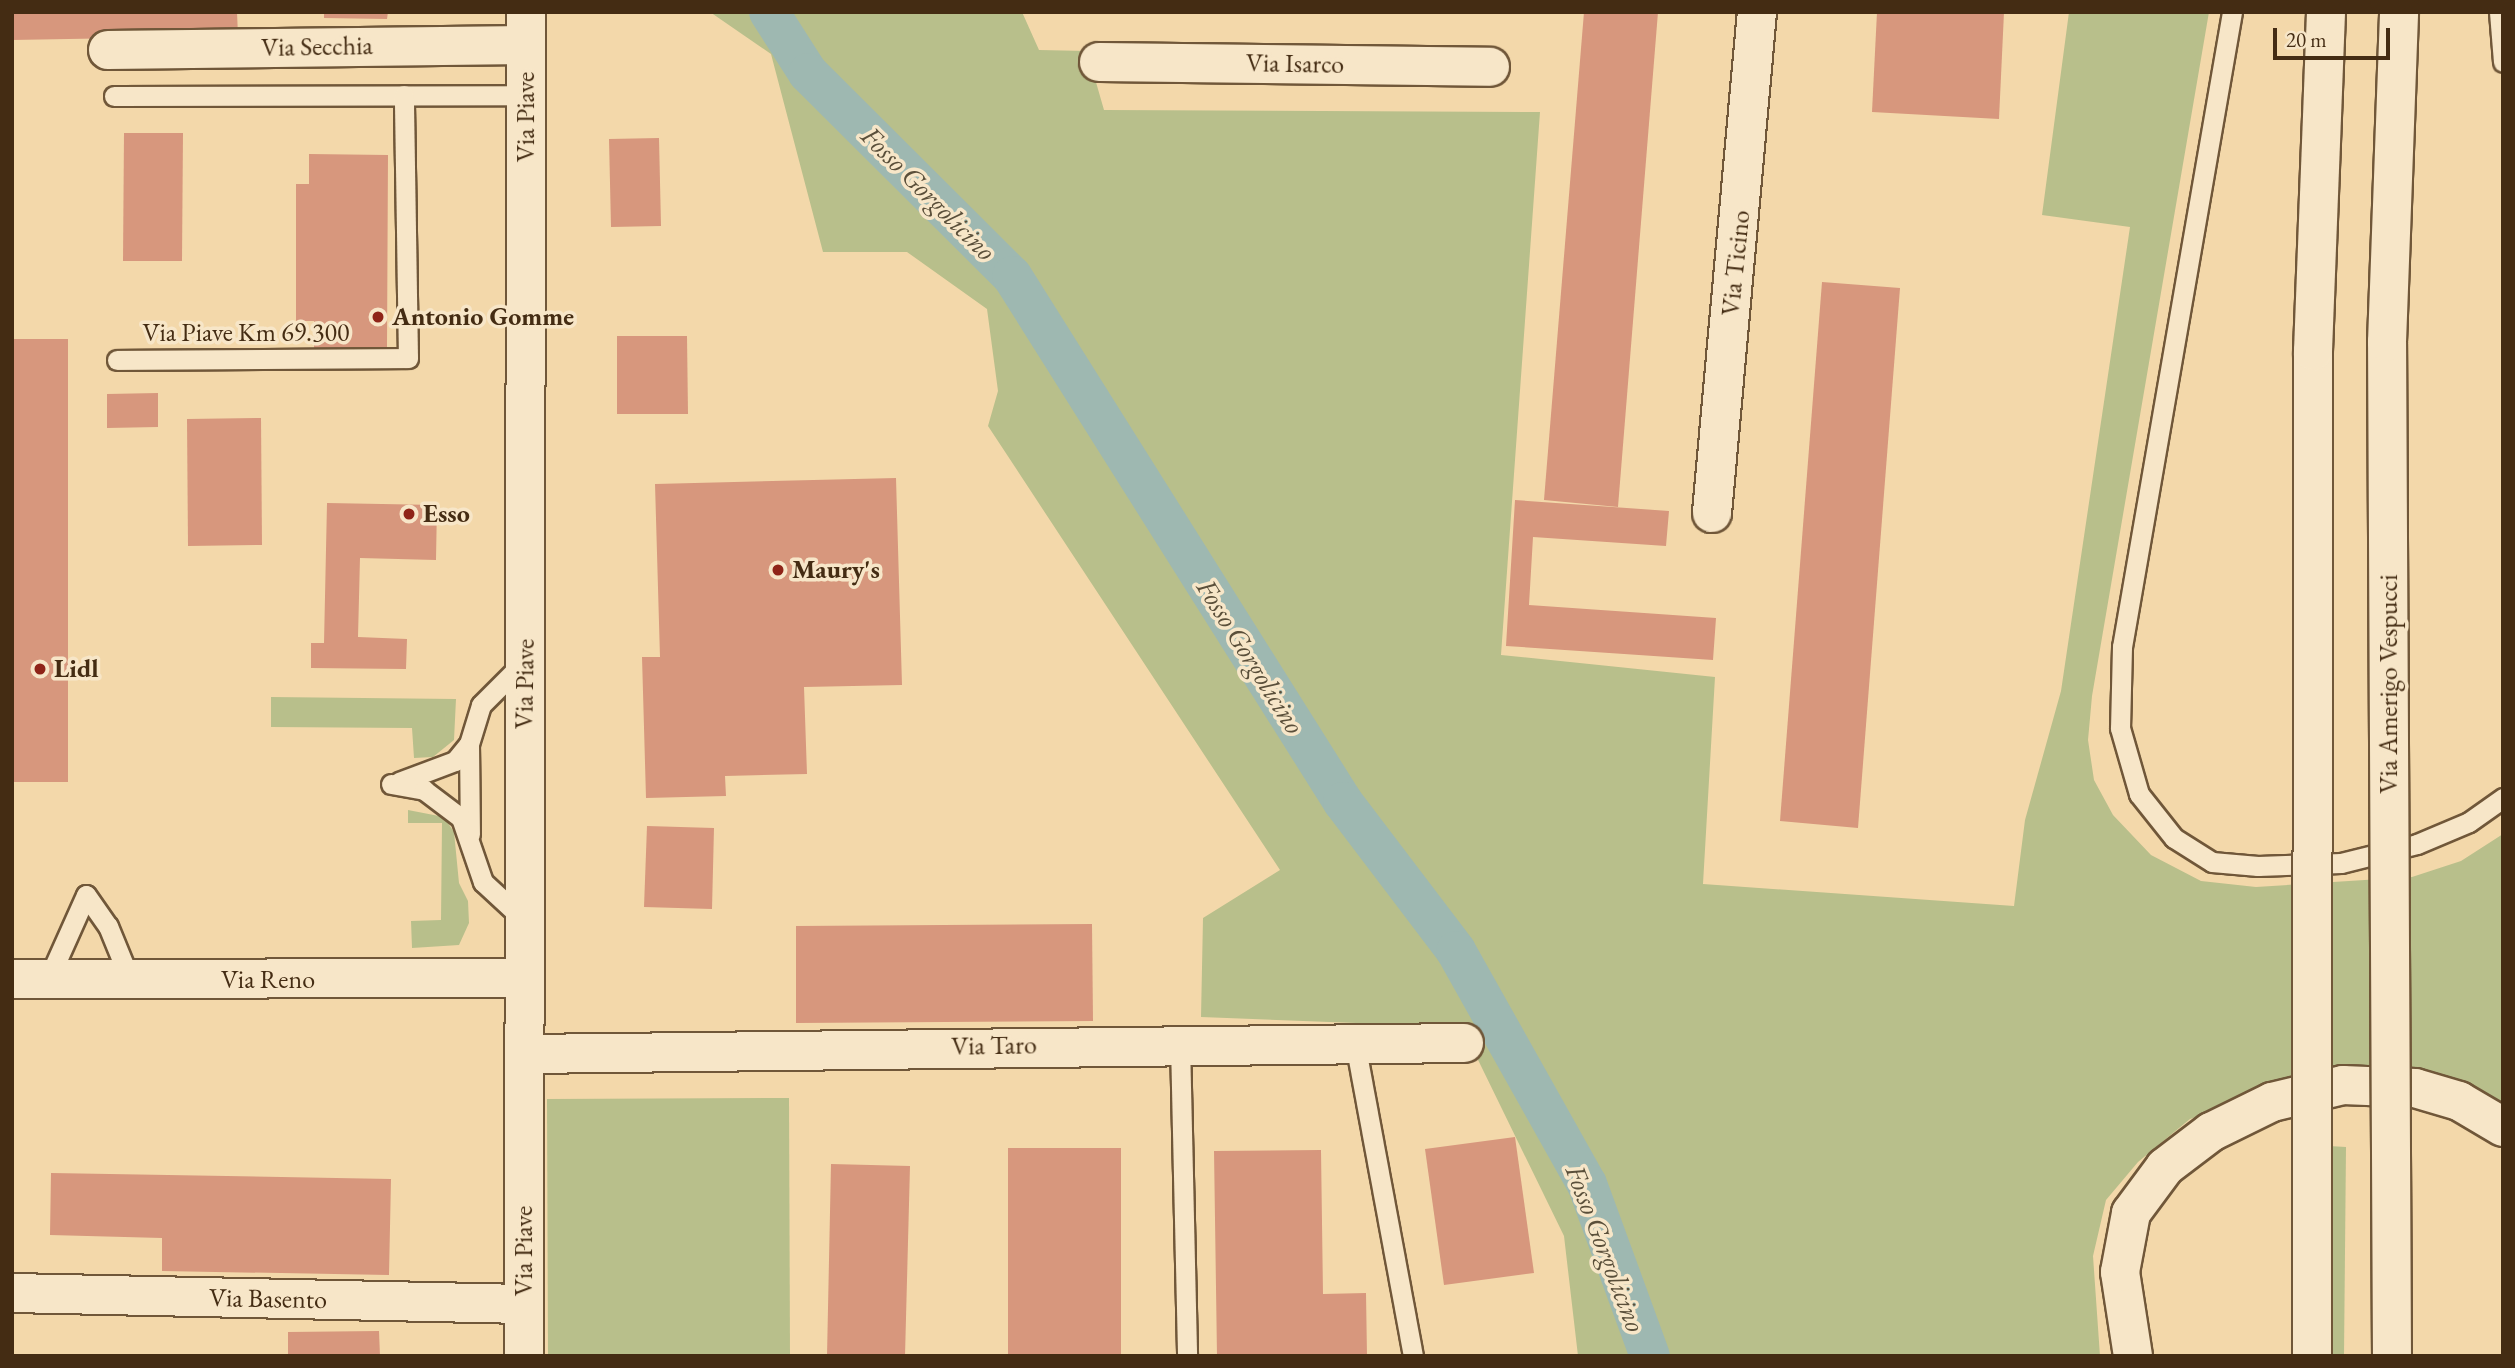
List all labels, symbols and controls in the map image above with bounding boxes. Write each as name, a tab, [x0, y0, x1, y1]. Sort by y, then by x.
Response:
scale bar	[2277, 14, 2394, 58]
text: 20 m	[2286, 26, 2327, 53]
street label: Via Secchia	[261, 30, 373, 64]
street label: Via Isarco	[1246, 48, 1344, 80]
street label: Via Piave	[510, 72, 542, 162]
water label: Fosso Gorgolicino	[855, 119, 1003, 267]
street label: Via Ticino	[1715, 209, 1757, 317]
place label: Antonio Gomme	[392, 301, 574, 333]
marker: Antonio Gomme	[370, 309, 386, 325]
street label: Via Piave Km 69.300	[142, 317, 350, 349]
place label: Esso	[423, 498, 470, 530]
marker: Esso	[401, 506, 417, 522]
place label: Maury's	[792, 554, 880, 586]
marker: Maury's	[770, 562, 786, 578]
water label: Fosso Gorgolicino	[1190, 572, 1312, 740]
street label: Via Amerigo Vespucci	[2373, 574, 2405, 794]
street label: Via Piave	[509, 639, 541, 729]
place label: Lidl	[54, 653, 99, 685]
marker: Lidl	[32, 661, 48, 677]
street label: Via Reno	[221, 964, 315, 996]
street label: Via Taro	[951, 1030, 1037, 1062]
water label: Fosso Gorgolicino	[1559, 1160, 1653, 1336]
street label: Via Piave	[508, 1206, 540, 1296]
street label: Via Basento	[209, 1282, 327, 1316]

